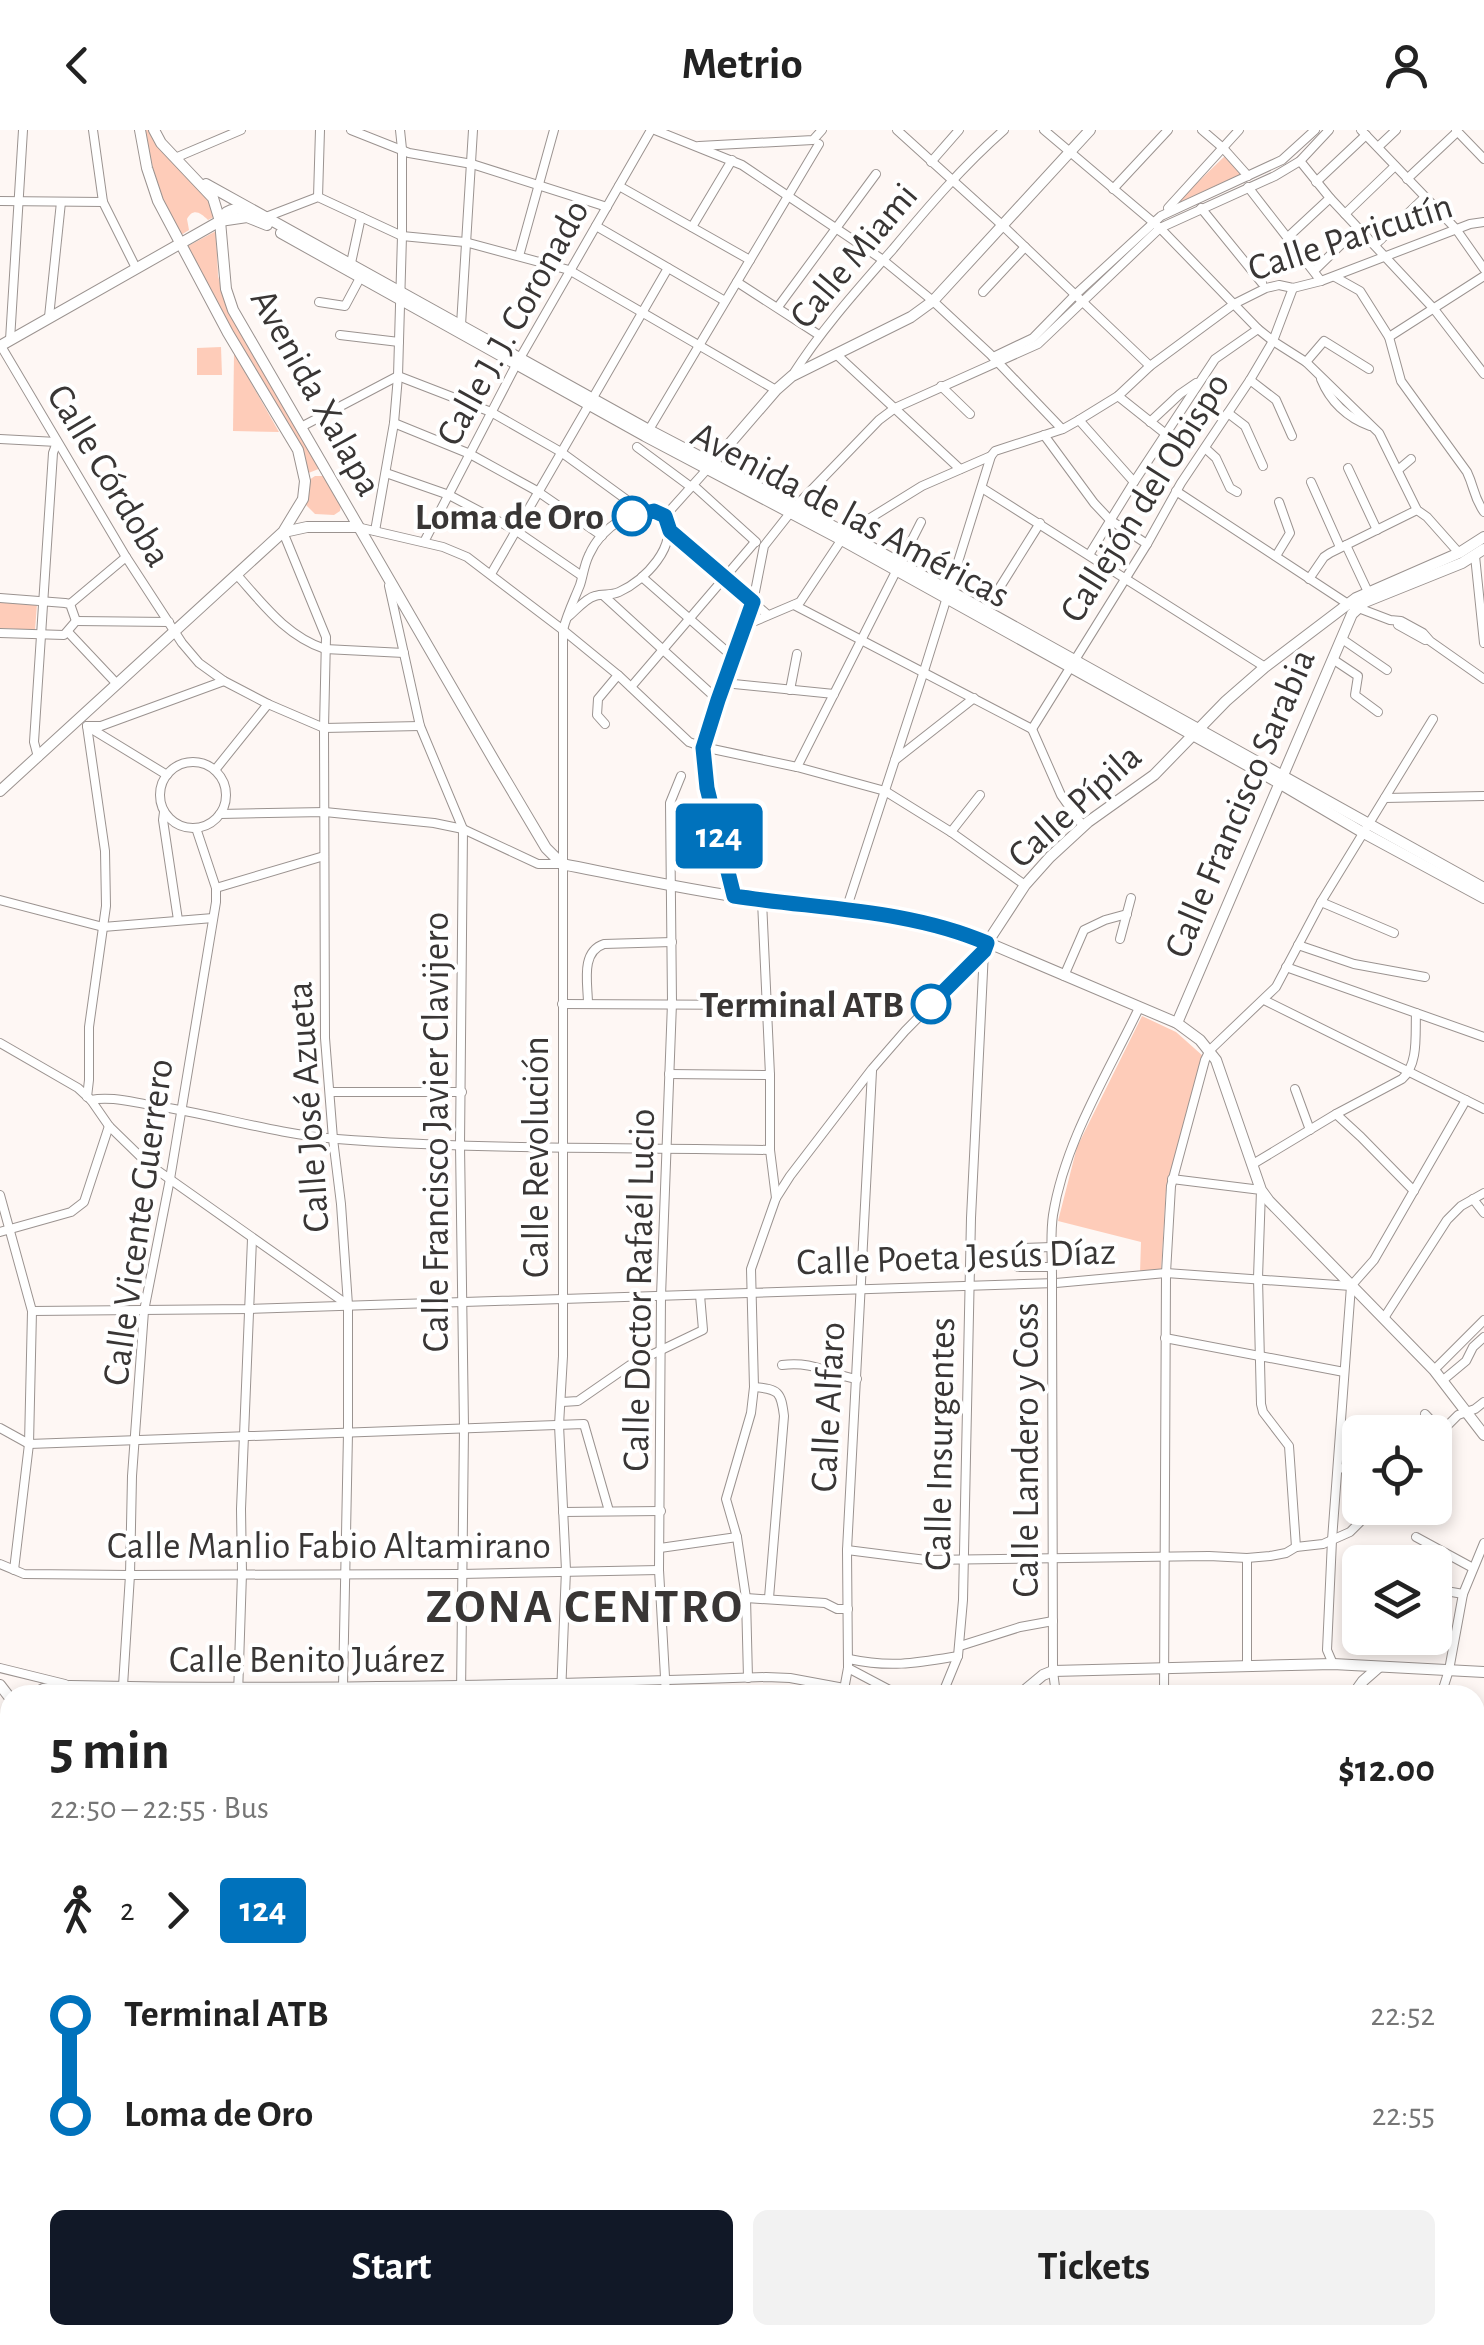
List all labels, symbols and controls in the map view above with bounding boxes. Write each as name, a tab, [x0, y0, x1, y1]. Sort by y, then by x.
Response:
icon: back	[50, 38, 105, 93]
icon: person	[1379, 38, 1434, 93]
text: Metrio	[681, 42, 803, 87]
street label: Calle Miami	[783, 177, 926, 336]
street label: Calle Paricutín	[1244, 187, 1457, 289]
street label: Calle J. J. Coronado	[431, 194, 597, 452]
street label: Avenida Xalapa	[243, 283, 388, 503]
street label: Callejón del Obispo	[1054, 367, 1237, 629]
street label: Calle Córdoba	[39, 378, 177, 574]
street label: Avenida de las Américas	[685, 416, 1015, 616]
marker: Loma de Oro	[613, 497, 651, 535]
place label: Loma de Oro	[415, 499, 604, 537]
street label: Calle Francisco Sarabia	[1159, 644, 1323, 964]
street label: Calle Pípila	[1002, 737, 1149, 876]
line badge: 124	[662, 804, 776, 868]
text: 124	[696, 819, 742, 854]
street label: Calle Francisco Javier Clavijero	[418, 912, 456, 1352]
street label: Calle José Azueta	[281, 980, 337, 1234]
marker: Terminal ATB	[912, 985, 950, 1023]
place label: Terminal ATB	[700, 987, 904, 1025]
street label: Calle Revolución	[518, 1036, 556, 1278]
street label: Calle Vicente Guerrero	[97, 1057, 181, 1388]
street label: Calle Doctor Rafaél Lucio	[618, 1108, 662, 1472]
street label: Calle Poeta Jesús Díaz	[796, 1233, 1116, 1283]
street label: Calle Landero y Coss	[1008, 1302, 1046, 1598]
street label: Calle Insurgentes	[920, 1317, 962, 1571]
street label: Calle Alfaro	[806, 1321, 852, 1493]
map controls	[1342, 1415, 1452, 1655]
button: locate	[1342, 1415, 1452, 1525]
street label: Calle Manlio Fabio Altamirano	[107, 1528, 551, 1566]
button: layers	[1342, 1545, 1452, 1655]
district label: ZONA CENTRO	[426, 1584, 744, 1632]
street label: Calle Benito Juárez	[169, 1642, 445, 1680]
text: 5 min	[50, 1724, 170, 1779]
text: $12.00	[1338, 1751, 1435, 1789]
text: 22:50 – 22:55 · Bus	[50, 1792, 269, 1824]
icon: walk	[50, 1883, 105, 1938]
icon: forward	[150, 1883, 205, 1938]
text: 124	[240, 1893, 286, 1928]
text: 2	[120, 1894, 135, 1926]
text: Terminal ATB	[124, 1996, 328, 2034]
text: 22:52	[1371, 1999, 1435, 2031]
text: Loma de Oro	[124, 2096, 313, 2134]
text: 22:55	[1372, 2099, 1435, 2131]
button: Start	[50, 2210, 733, 2325]
button: Tickets	[753, 2210, 1435, 2325]

